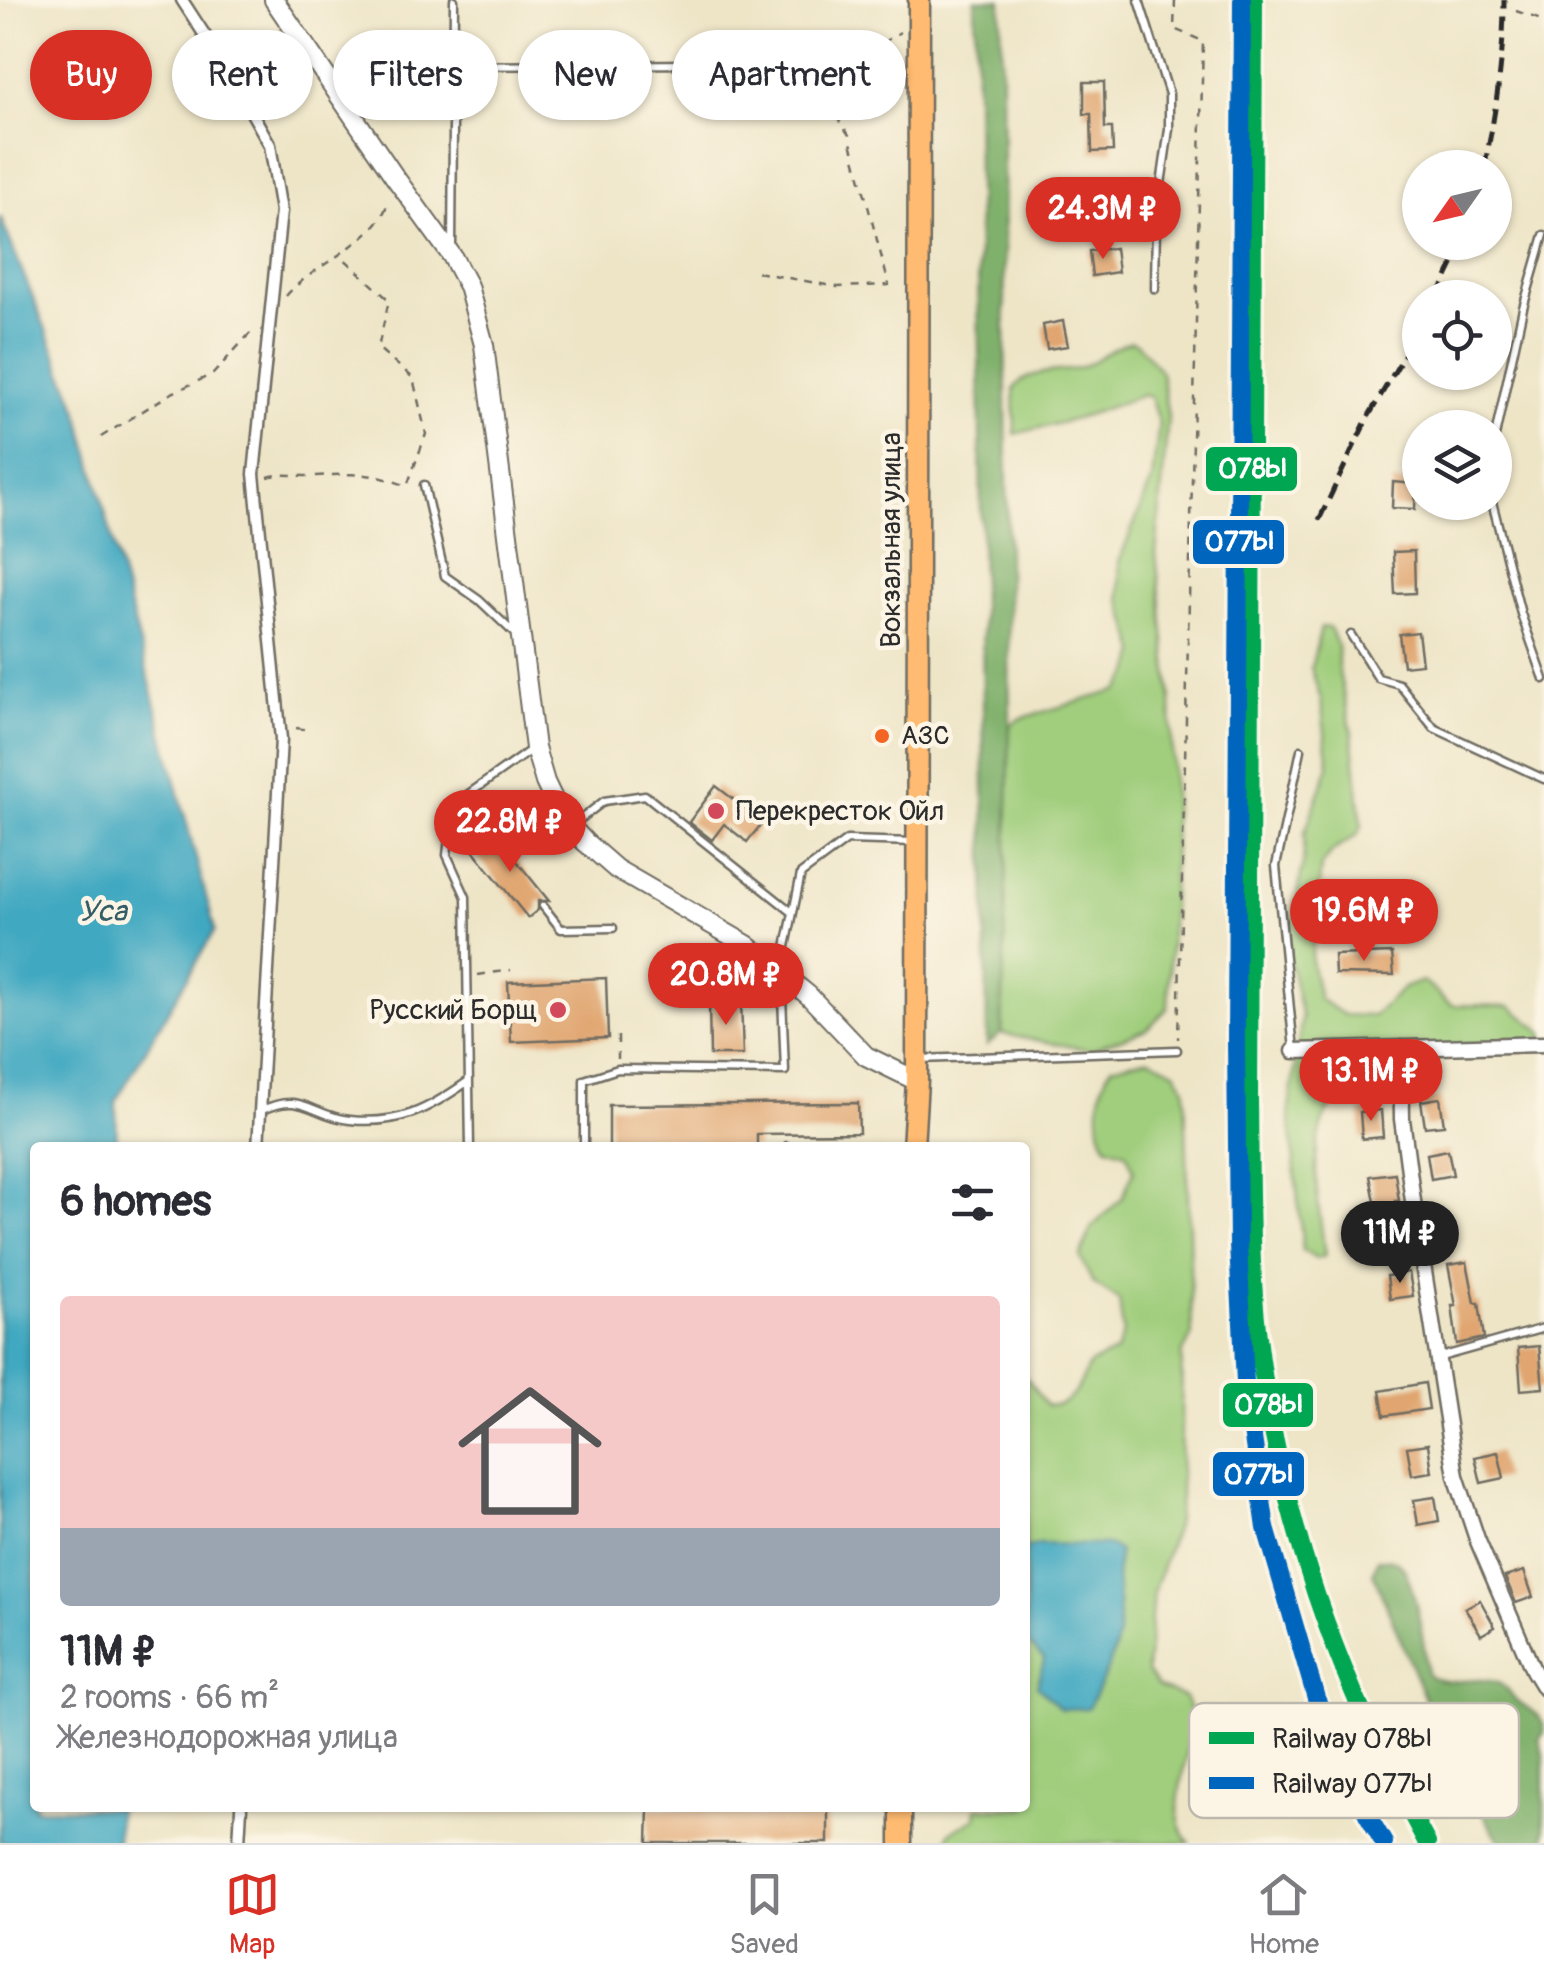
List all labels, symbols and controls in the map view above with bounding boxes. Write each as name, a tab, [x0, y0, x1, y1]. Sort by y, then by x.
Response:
chip: Buy	[30, 30, 152, 120]
chip: Rent	[172, 30, 313, 120]
chip: Filters	[333, 30, 498, 120]
chip: New	[518, 30, 652, 120]
chip: Apartment	[672, 30, 906, 120]
north arrow	[1402, 150, 1512, 260]
map controls	[1402, 150, 1512, 520]
pin: 24.3M ₽	[1011, 177, 1195, 262]
text: 24.3M ₽	[1048, 189, 1158, 229]
button: locate	[1402, 280, 1512, 390]
button: layers	[1402, 410, 1512, 520]
street label: Вокзальная улица	[874, 432, 909, 648]
line badge: 078Ы	[1204, 445, 1299, 493]
text: 078Ы	[1218, 452, 1286, 487]
line badge: 077Ы	[1191, 518, 1286, 566]
text: 077Ы	[1205, 525, 1273, 560]
place label: АЗС	[901, 720, 950, 752]
marker: АЗС	[872, 726, 892, 746]
pin: 22.8M ₽	[418, 790, 602, 875]
place label: Перекресток Ойл	[736, 794, 944, 829]
marker: Перекресток Ойл	[705, 800, 727, 822]
text: 22.8M ₽	[456, 802, 564, 842]
pin: 19.6M ₽	[1272, 879, 1456, 964]
text: 19.6M ₽	[1312, 891, 1416, 931]
water label: Уса	[79, 893, 129, 930]
pin: 20.8M ₽	[634, 943, 818, 1028]
text: 20.8M ₽	[670, 955, 782, 995]
place label: Русский Борщ	[370, 993, 538, 1028]
marker: Русский Борщ	[547, 999, 569, 1021]
pin: 13.1M ₽	[1279, 1039, 1463, 1124]
text: 13.1M ₽	[1321, 1051, 1421, 1091]
icon: filters	[945, 1175, 1000, 1230]
text: 6 homes	[60, 1176, 211, 1228]
pin: 11M ₽	[1330, 1201, 1470, 1286]
text: 11M ₽	[1363, 1213, 1437, 1253]
icon: home	[440, 1361, 620, 1541]
line badge: 078Ы	[1221, 1381, 1315, 1429]
text: 078Ы	[1234, 1388, 1302, 1423]
line badge: 077Ы	[1211, 1450, 1306, 1498]
text: 077Ы	[1224, 1458, 1292, 1493]
text: 11M ₽	[60, 1626, 157, 1678]
text: 2 rooms · 66 m²	[60, 1678, 279, 1718]
legend	[1189, 1703, 1519, 1818]
text: Железнодорожная улица	[60, 1718, 398, 1758]
text: Railway 078Ы	[1272, 1722, 1431, 1757]
text: Railway 077Ы	[1272, 1767, 1432, 1802]
tab: Map	[225, 1867, 280, 1962]
tab: Saved	[729, 1867, 799, 1962]
tab: Home	[1249, 1867, 1319, 1962]

